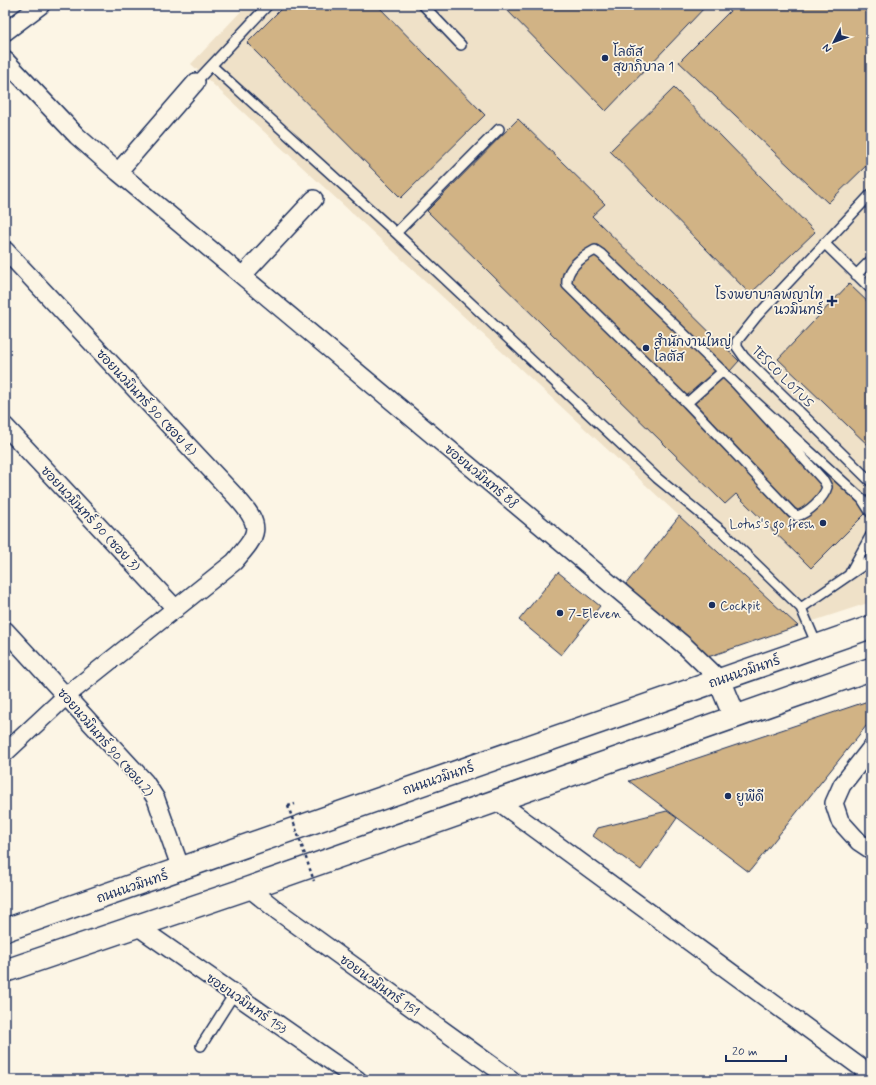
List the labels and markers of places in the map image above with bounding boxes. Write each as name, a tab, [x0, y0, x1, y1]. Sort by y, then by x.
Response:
place label: โลตัส สุขาภิบาล 1	[613, 42, 674, 76]
marker: โลตัส สุขาภิบาล 1	[600, 53, 610, 63]
place label: โรงพยาบาลพญาไท นวมินทร์	[715, 285, 824, 319]
marker: โรงพยาบาลพญาไท นวมินทร์	[826, 295, 838, 307]
place label: สำนักงานใหญ่ โลตัส	[654, 332, 731, 366]
marker: สำนักงานใหญ่ โลตัส	[641, 343, 651, 353]
place label: Lotus's go fresh	[730, 516, 815, 535]
marker: Lotus's go fresh	[818, 518, 828, 528]
place label: Cockpit	[720, 598, 760, 615]
marker: Cockpit	[707, 600, 717, 610]
place label: 7-Eleven	[568, 606, 621, 623]
marker: 7-Eleven	[555, 608, 565, 618]
place label: ยูพีดี	[736, 788, 764, 806]
marker: ยูพีดี	[723, 791, 733, 801]

